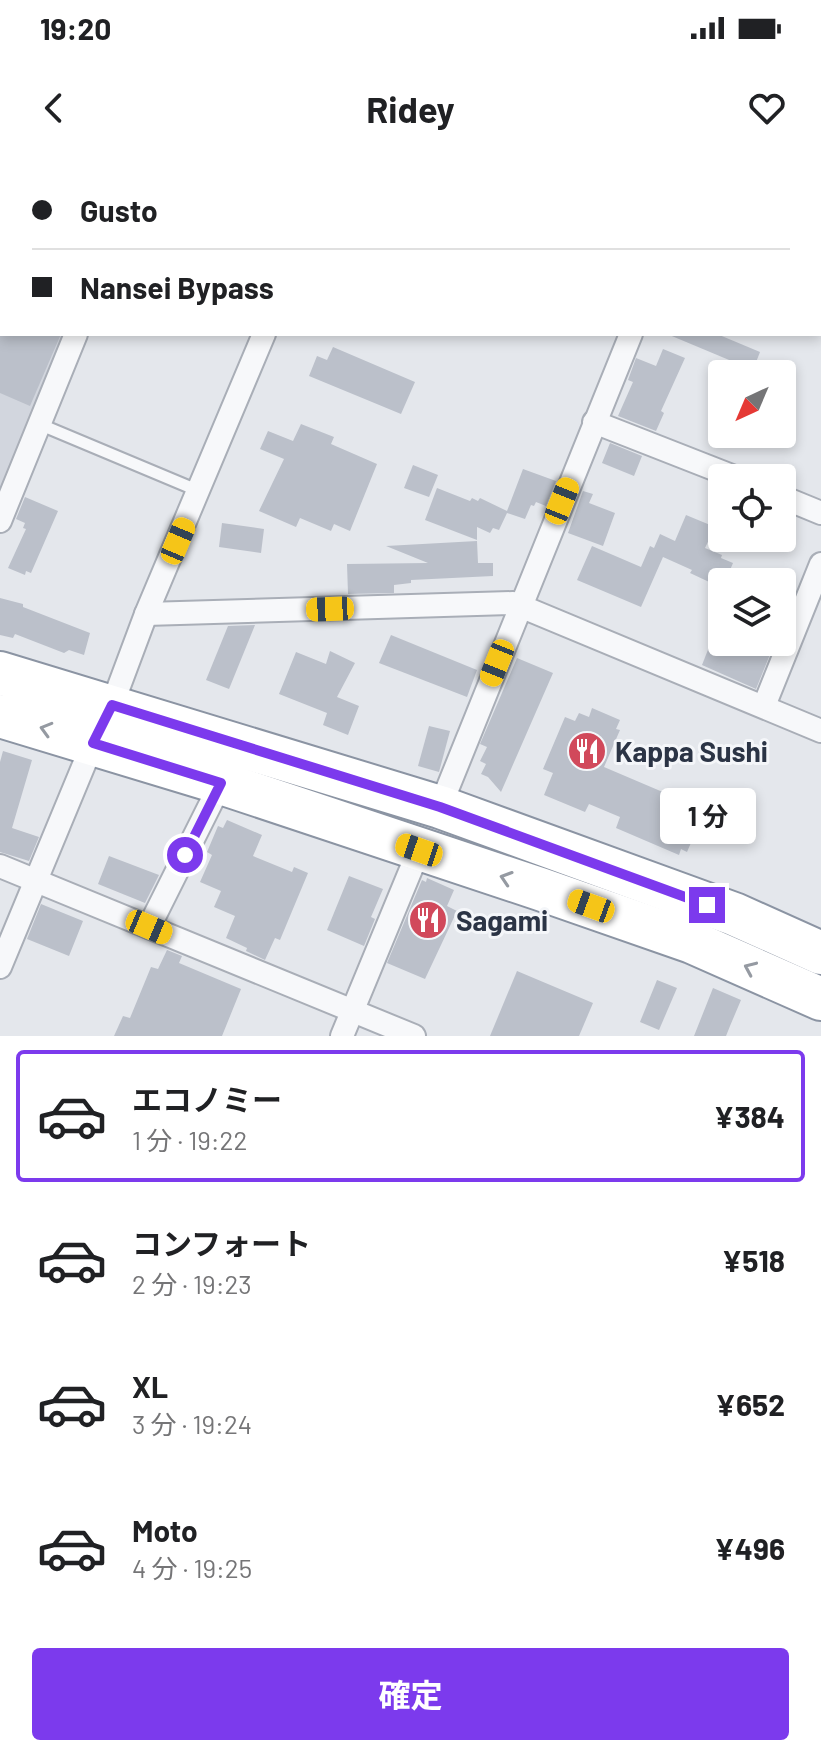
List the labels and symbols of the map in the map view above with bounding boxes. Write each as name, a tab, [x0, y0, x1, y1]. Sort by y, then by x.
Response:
north arrow	[708, 360, 796, 448]
car	[542, 474, 582, 528]
car	[158, 514, 198, 568]
car	[306, 596, 354, 622]
car	[477, 636, 517, 690]
one-way arrow	[39, 722, 53, 738]
restaurant icon: Kappa Sushi	[566, 730, 608, 772]
place label: Kappa Sushi	[615, 734, 768, 768]
callout: 1 分	[659, 789, 755, 845]
car	[392, 831, 446, 869]
route start	[167, 837, 203, 873]
one-way arrow	[500, 871, 513, 887]
car	[564, 887, 618, 925]
route end	[689, 887, 725, 923]
restaurant icon: Sagami	[407, 899, 449, 941]
place label: Sagami	[456, 903, 548, 937]
car	[122, 907, 176, 947]
one-way arrow	[744, 961, 758, 977]

